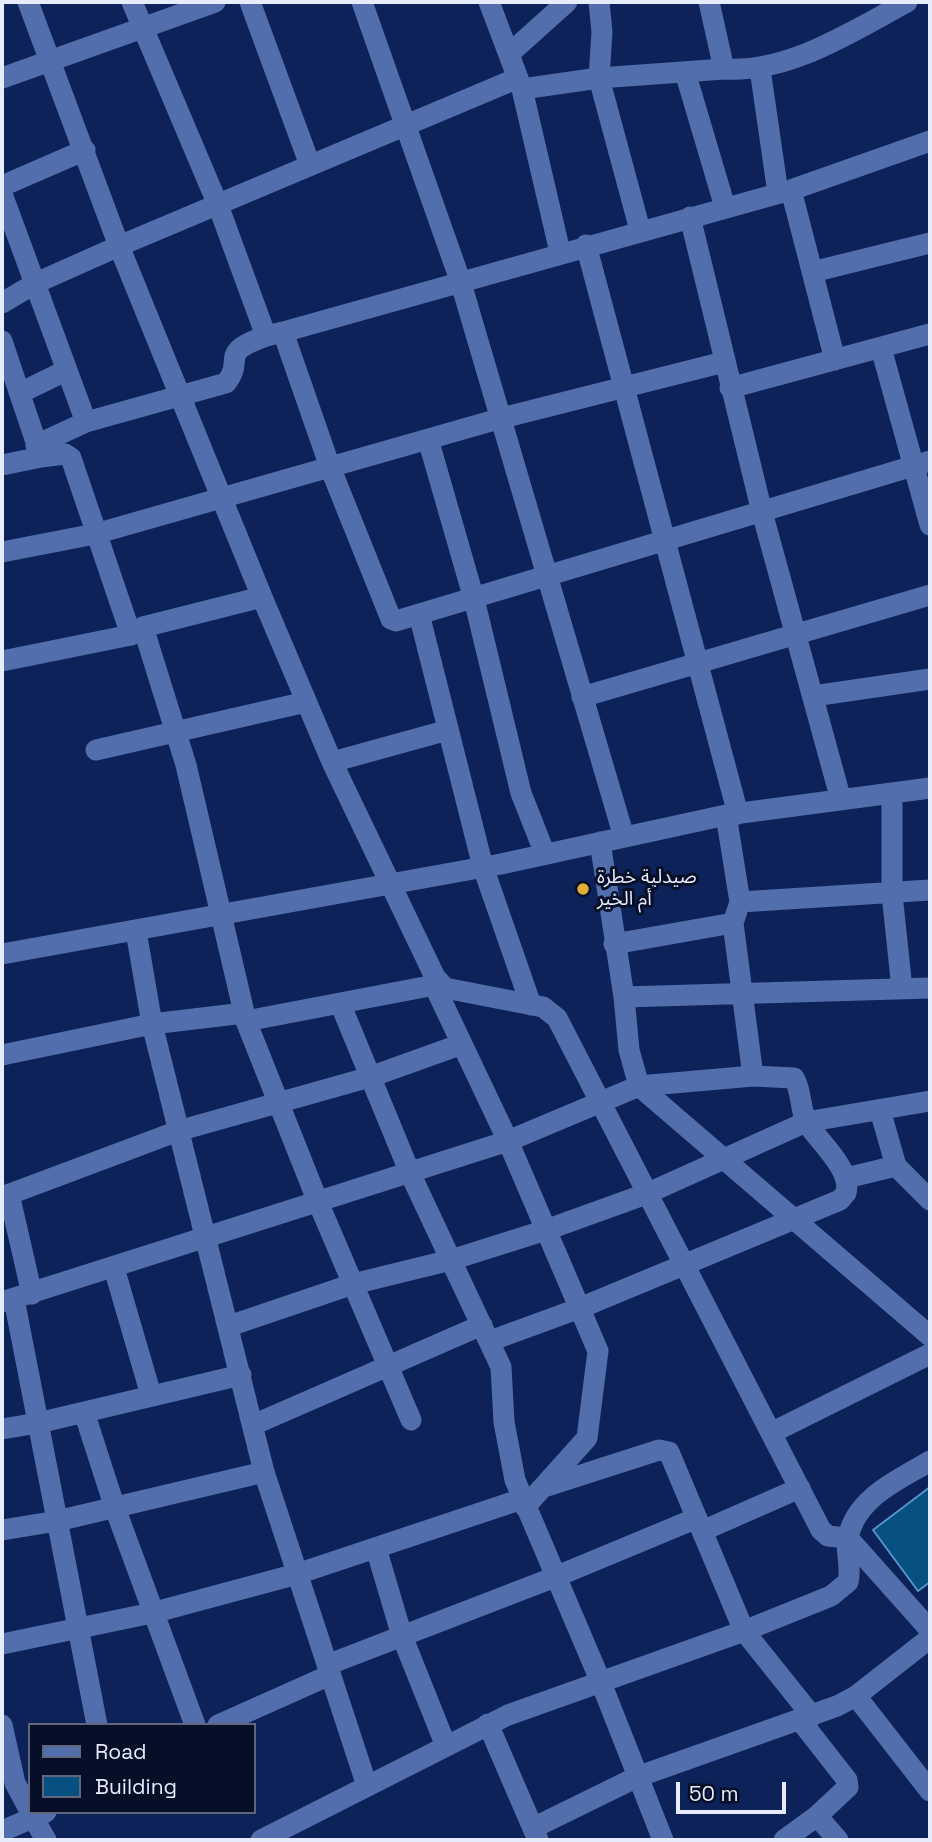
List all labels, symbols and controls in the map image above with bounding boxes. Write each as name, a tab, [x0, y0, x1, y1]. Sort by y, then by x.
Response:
place label: صيدلية خطرة أم الخير	[597, 867, 697, 911]
marker: صيدلية خطرة أم الخير	[575, 881, 591, 897]
legend	[28, 1723, 256, 1814]
text: Road	[95, 1738, 147, 1765]
scale bar	[680, 1769, 790, 1813]
text: Building	[95, 1773, 177, 1800]
text: 50 m	[689, 1780, 739, 1807]

